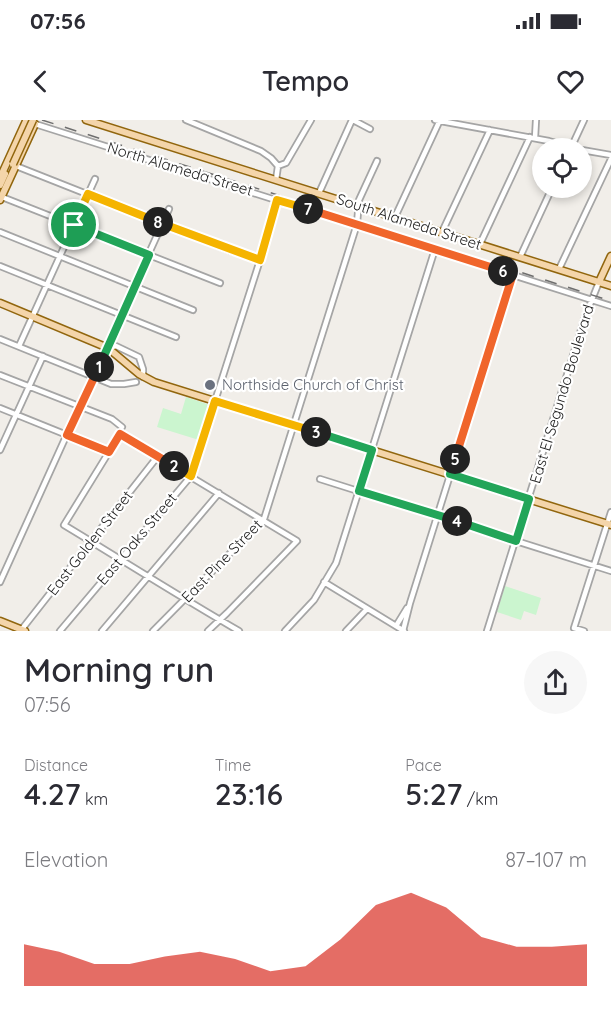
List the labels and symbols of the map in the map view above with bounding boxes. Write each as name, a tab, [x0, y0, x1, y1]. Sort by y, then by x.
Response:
street label: North Alameda Street	[105, 137, 255, 200]
street label: South Alameda Street	[334, 189, 484, 254]
pin: 7	[293, 194, 323, 224]
pin	[48, 199, 99, 250]
pin: 8	[143, 207, 173, 237]
pin: 6	[488, 256, 518, 286]
street label: East El Segundo Boulevard	[525, 302, 598, 486]
pin: 1	[84, 352, 114, 382]
place label: Northside Church of Christ	[222, 375, 404, 394]
marker: Northside Church of Christ	[203, 378, 217, 392]
pin: 3	[301, 417, 331, 447]
pin: 5	[440, 444, 470, 474]
pin: 2	[159, 451, 189, 481]
street label: East Golden Street	[43, 486, 136, 599]
street label: East Oaks Street	[93, 489, 181, 589]
pin: 4	[442, 506, 472, 536]
street label: East Pine Street	[177, 515, 266, 606]

